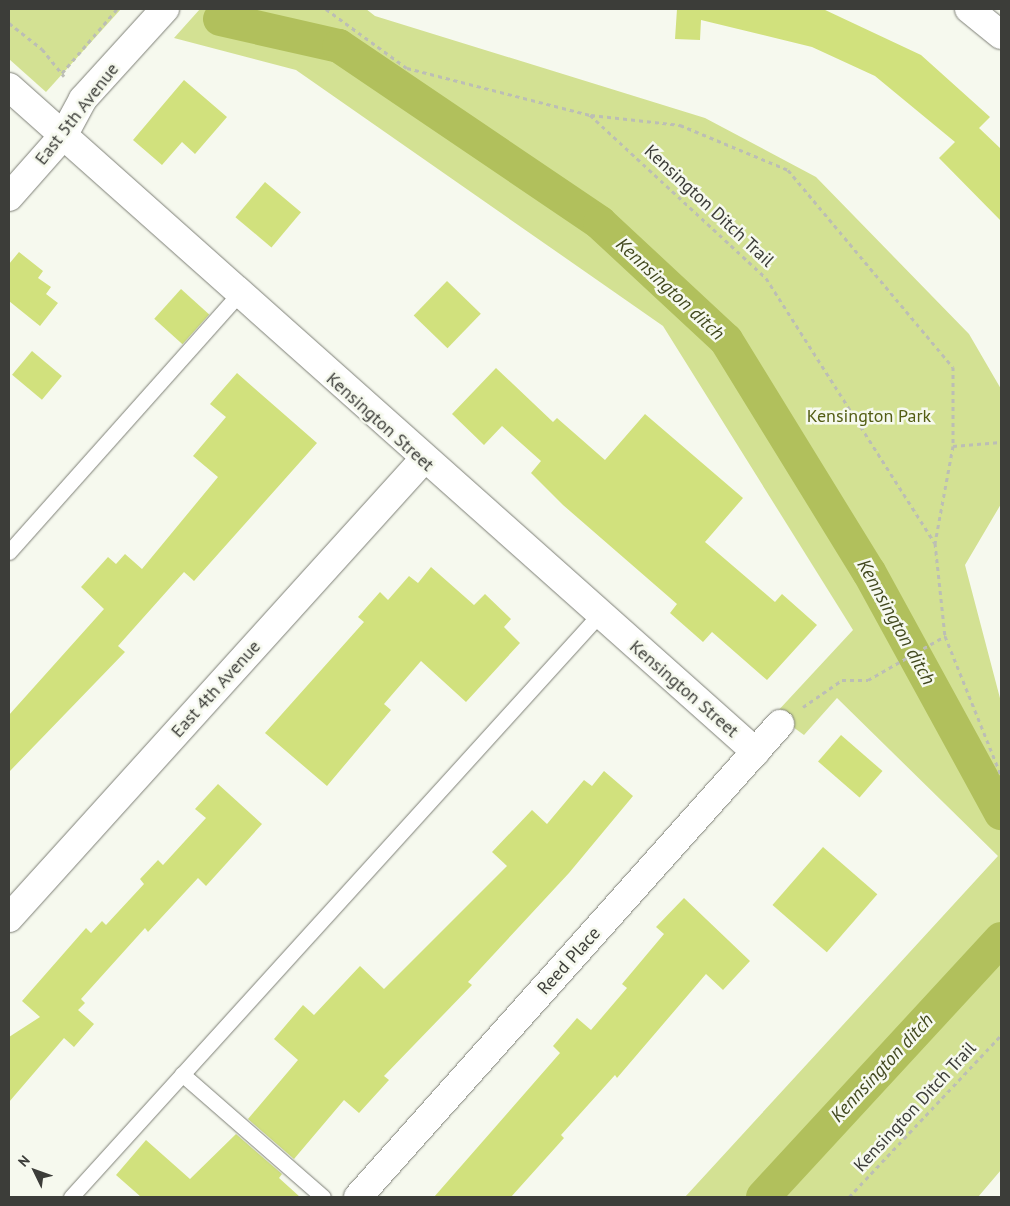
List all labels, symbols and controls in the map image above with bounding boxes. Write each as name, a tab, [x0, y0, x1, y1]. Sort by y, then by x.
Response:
street label: East 5th Avenue	[30, 59, 124, 169]
street label: Kensington Ditch Trail	[640, 140, 778, 272]
water label: Kennsington ditch	[611, 233, 729, 345]
street label: Kensington Street	[322, 368, 438, 476]
park label: Kensington Park	[807, 405, 931, 427]
water label: Kennsington ditch	[852, 555, 940, 689]
street label: East 4th Avenue	[167, 636, 265, 742]
street label: Kensington Street	[625, 636, 743, 742]
street label: Reed Place	[533, 923, 605, 999]
water label: Kennsington ditch	[826, 1009, 938, 1127]
street label: Kensington Ditch Trail	[849, 1038, 981, 1176]
north arrow	[10, 1146, 60, 1196]
text: N	[14, 1152, 34, 1170]

